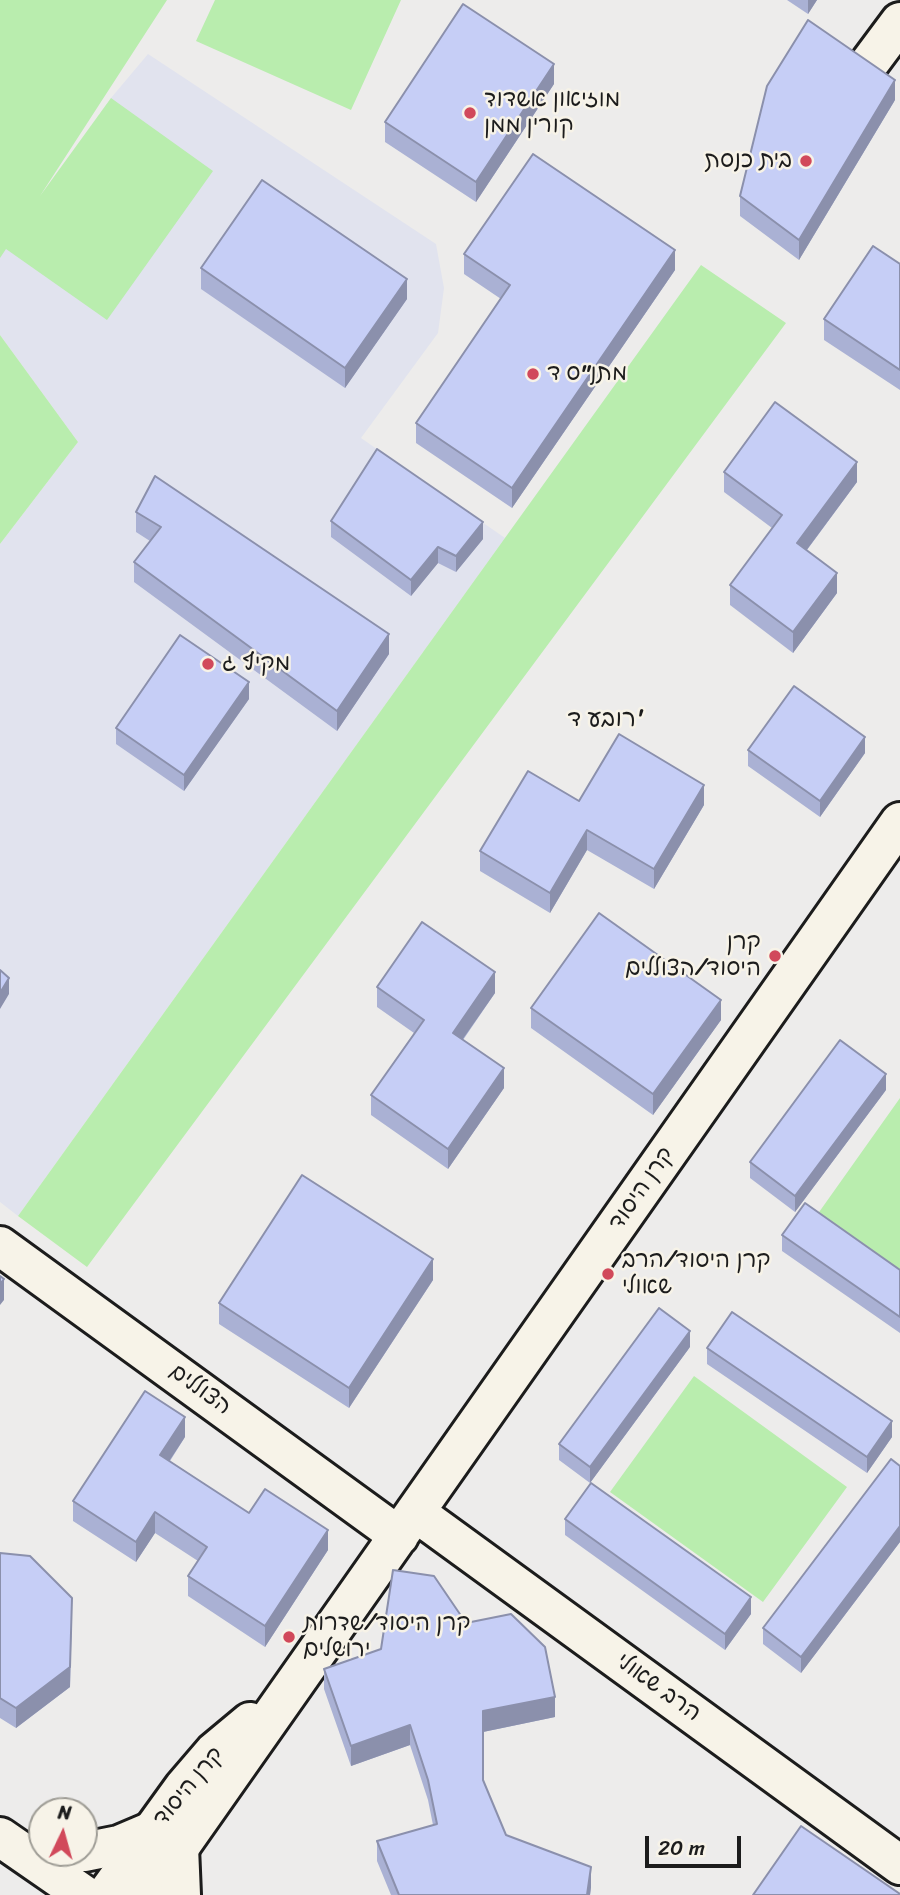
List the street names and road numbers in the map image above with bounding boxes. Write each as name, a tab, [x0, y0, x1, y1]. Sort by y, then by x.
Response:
street label: קרן היסוד	[603, 1142, 681, 1236]
street label: הצוללים	[164, 1358, 236, 1422]
street label: הרב שאולי	[610, 1648, 706, 1728]
street label: קרן היסוד	[148, 1742, 230, 1832]

